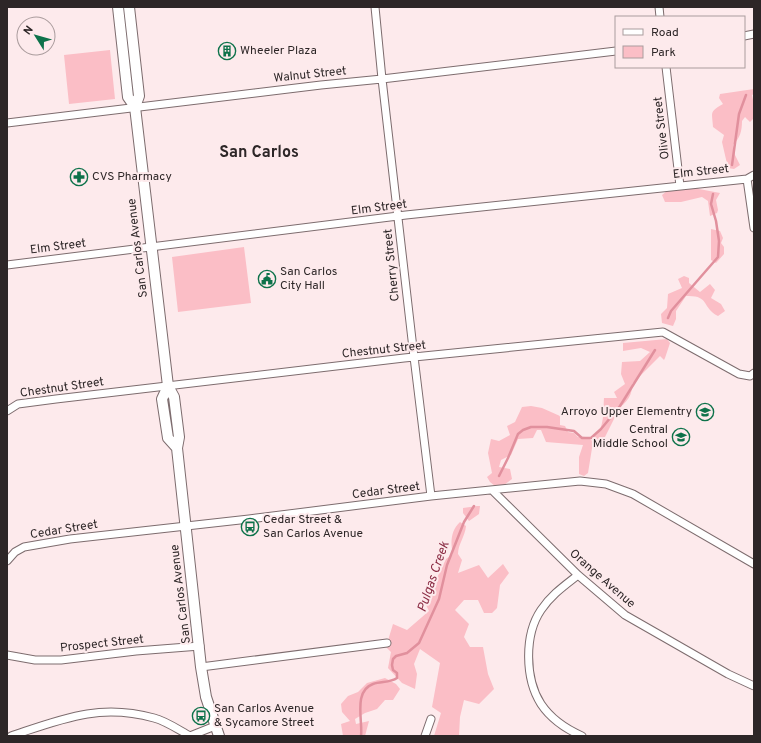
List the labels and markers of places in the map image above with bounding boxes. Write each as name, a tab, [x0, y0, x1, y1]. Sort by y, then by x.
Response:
building icon: Wheeler Plaza	[217, 41, 237, 61]
place label: Wheeler Plaza	[240, 43, 317, 59]
pharmacy icon: CVS Pharmacy	[69, 167, 89, 187]
place label: CVS Pharmacy	[92, 169, 172, 185]
place label: San Carlos City Hall	[280, 264, 337, 294]
public building icon: San Carlos City Hall	[257, 269, 277, 289]
school or university icon: Arroyo Upper Elementry	[695, 402, 715, 422]
place label: Arroyo Upper Elementry	[561, 404, 692, 420]
place label: Central Middle School	[593, 422, 668, 452]
school or university icon: Central Middle School	[671, 427, 691, 447]
place label: Cedar Street & San Carlos Avenue	[263, 512, 363, 542]
bus stop icon: Cedar Street & San Carlos Avenue	[240, 517, 260, 537]
place label: San Carlos Avenue & Sycamore Street	[214, 701, 314, 731]
bus stop icon: San Carlos Avenue & Sycamore Street	[191, 706, 211, 726]

